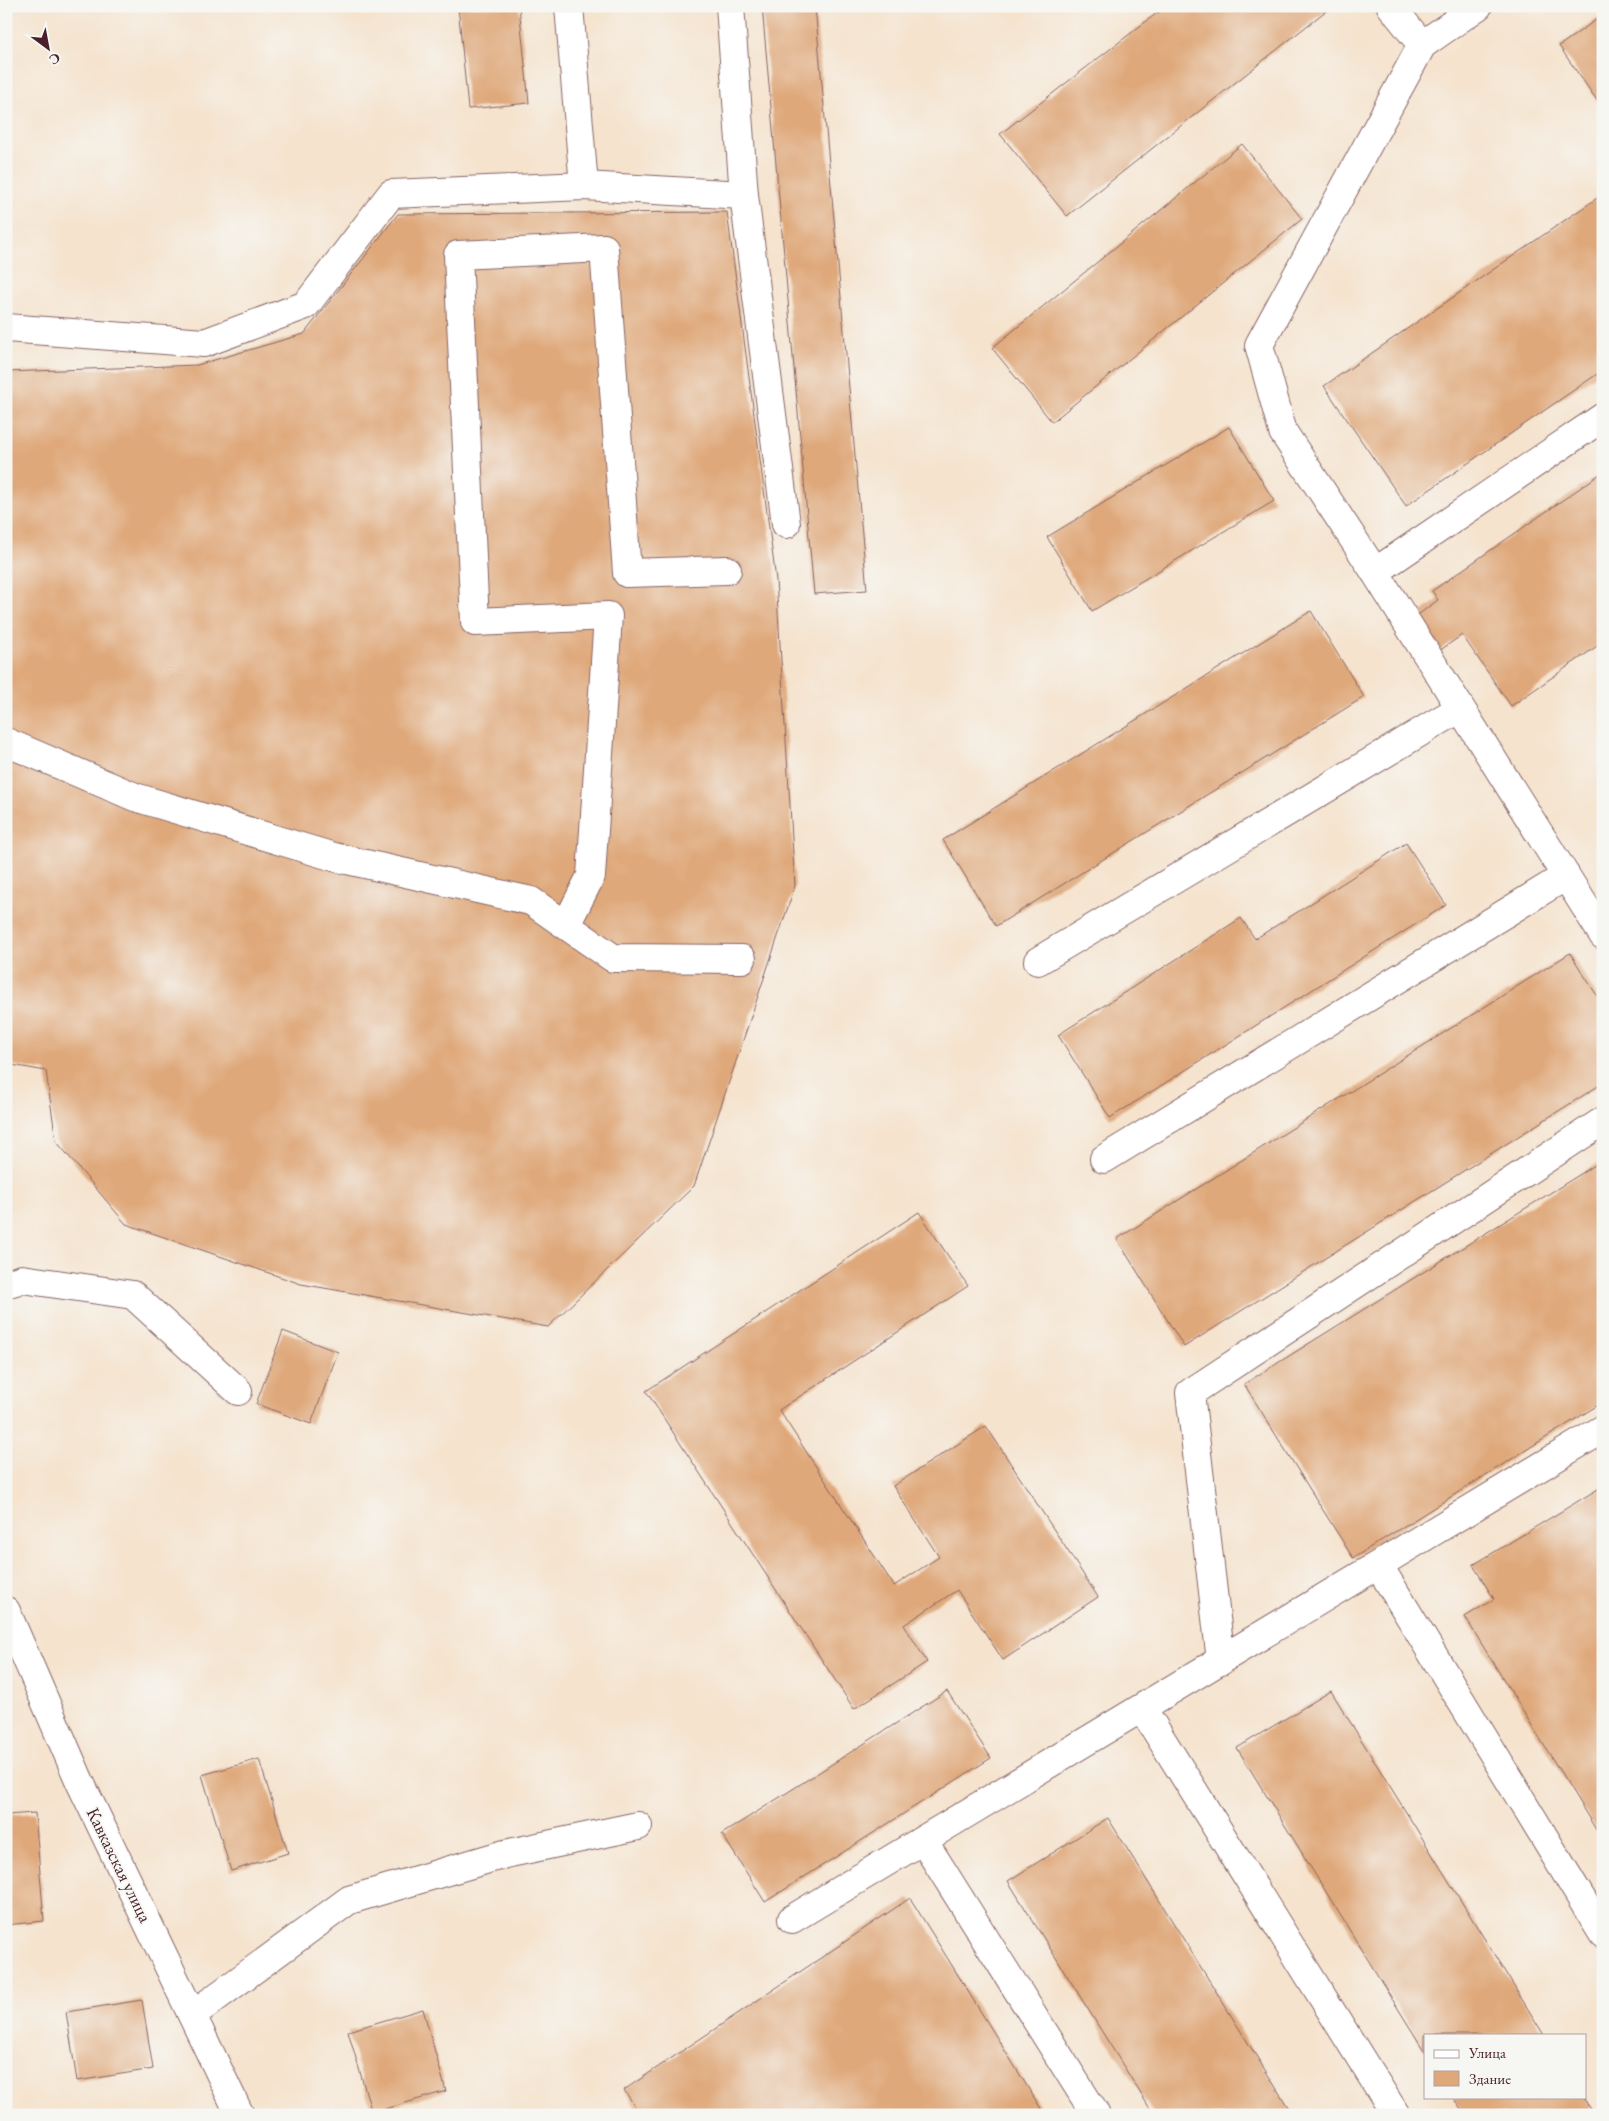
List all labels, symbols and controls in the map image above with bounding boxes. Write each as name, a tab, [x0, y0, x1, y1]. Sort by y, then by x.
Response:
north arrow	[22, 22, 72, 72]
text: С	[46, 49, 64, 69]
street label: Кавказская улица	[82, 1803, 158, 1927]
legend	[1424, 2034, 1586, 2098]
text: Улица	[1468, 2043, 1506, 2062]
text: Здание	[1469, 2069, 1511, 2088]

